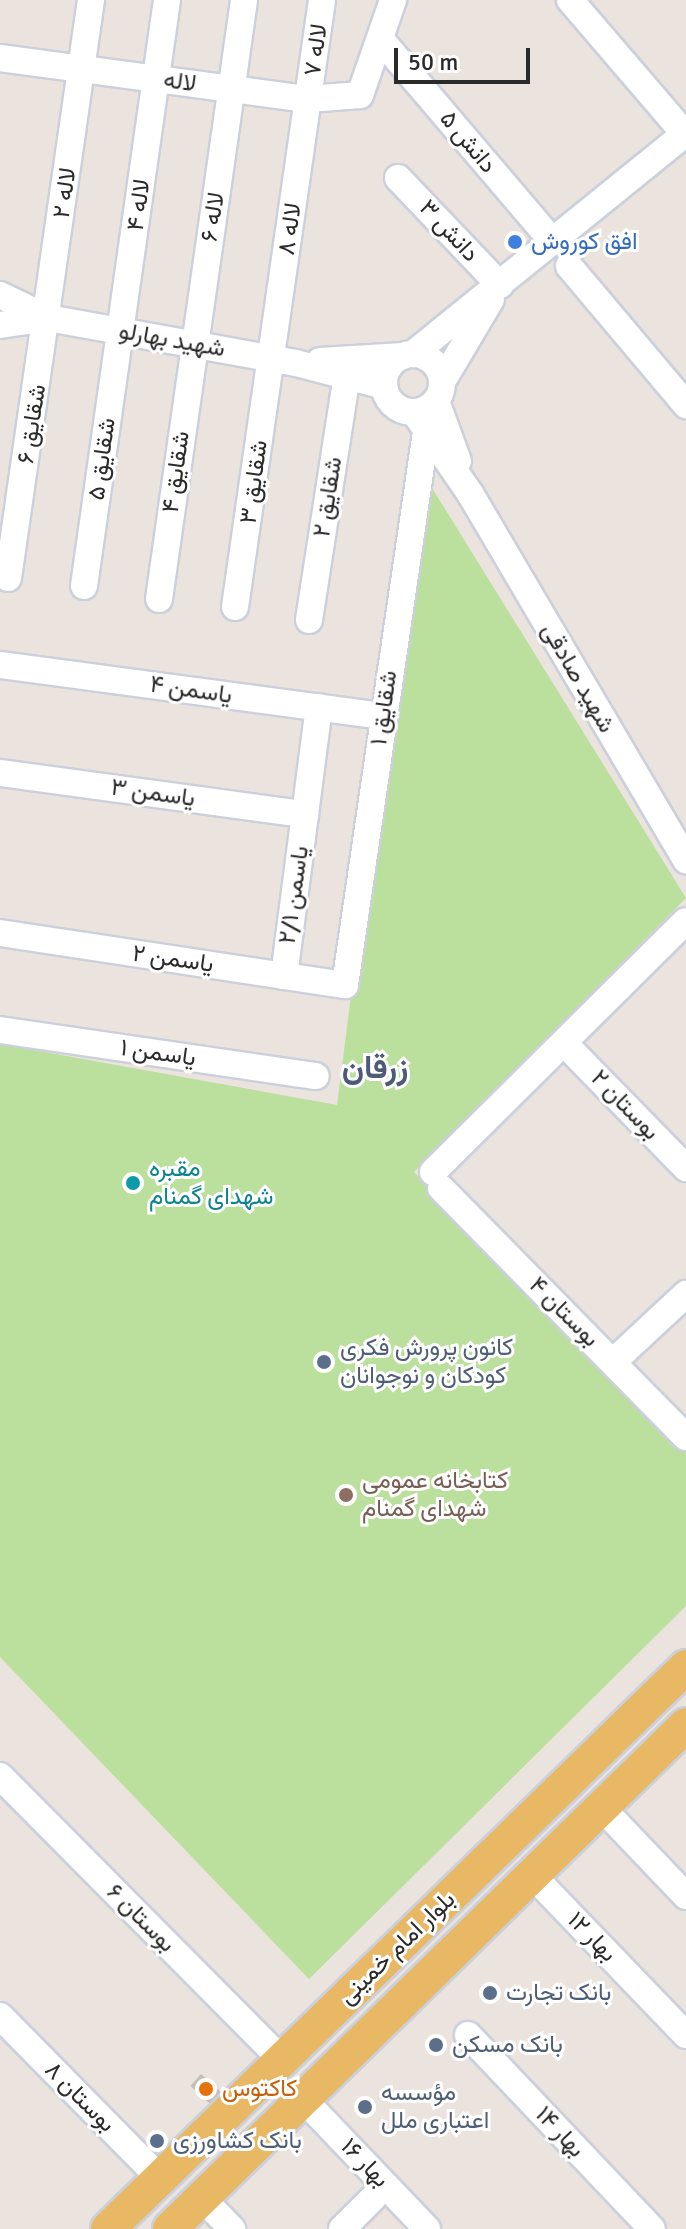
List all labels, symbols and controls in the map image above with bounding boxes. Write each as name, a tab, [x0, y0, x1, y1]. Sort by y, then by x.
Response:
street label: لاله ۷	[298, 22, 334, 78]
scale bar	[398, 32, 534, 82]
text: 50 m	[408, 47, 458, 77]
street label: لاله	[162, 65, 198, 99]
street label: دانش ۵	[434, 105, 502, 179]
street label: لاله ۲	[47, 166, 83, 220]
street label: لاله ۴	[121, 177, 157, 233]
street label: لاله ۶	[195, 190, 231, 244]
street label: دانش ۳	[413, 194, 485, 268]
street label: لاله ۸	[272, 201, 308, 257]
place label: افق کوروش	[531, 228, 638, 256]
marker: افق کوروش	[506, 233, 524, 251]
street label: شهید بهارلو	[117, 317, 227, 363]
street label: شقایق ۶	[12, 382, 52, 466]
street label: شقایق ۵	[82, 416, 122, 502]
street label: شقایق ۴	[156, 429, 196, 515]
street label: شقایق ۳	[234, 438, 274, 526]
street label: شقایق ۲	[307, 455, 349, 539]
street label: شهید صادقی	[535, 618, 621, 738]
street label: شقایق ۱	[364, 669, 404, 747]
street label: یاسمن ۴	[148, 670, 234, 710]
street label: یاسمن ۳	[109, 773, 197, 813]
street label: یاسمن ۲/۱	[273, 844, 315, 946]
street label: یاسمن ۲	[131, 939, 215, 979]
street label: یاسمن ۱	[118, 1033, 198, 1073]
district label: زرقان	[342, 1049, 408, 1087]
street label: بوستان ۲	[585, 1064, 665, 1146]
place label: مقبره شهدای گمنام	[149, 1155, 273, 1211]
marker: مقبره شهدای گمنام	[124, 1174, 142, 1192]
street label: بوستان ۴	[523, 1271, 605, 1353]
place label: کانون پرورش فکری کودکان و نوجوانان	[340, 1334, 513, 1390]
marker: کانون پرورش فکری کودکان و نوجوانان	[315, 1353, 333, 1371]
place label: کتابخانه عمومی شهدای گمنام	[362, 1467, 508, 1523]
marker: کتابخانه عمومی شهدای گمنام	[337, 1486, 355, 1504]
street label: بوستان ۶	[101, 1878, 181, 1958]
street label: بلوار امام خمینی	[333, 1885, 461, 2011]
street label: بهار ۱۲	[561, 1906, 623, 1968]
place label: بانک تجارت	[506, 1979, 611, 2007]
marker: بانک تجارت	[481, 1984, 499, 2002]
place label: بانک مسکن	[452, 2031, 563, 2059]
marker: بانک مسکن	[427, 2036, 445, 2054]
street label: بوستان ۸	[39, 2056, 121, 2138]
place label: کاکتوس	[222, 2075, 297, 2103]
place label: مؤسسه اعتباری ملل	[381, 2079, 489, 2135]
marker: کاکتوس	[197, 2080, 215, 2098]
marker: مؤسسه اعتباری ملل	[356, 2098, 374, 2116]
street label: بهار ۱۴	[529, 2100, 591, 2164]
place label: بانک کشاورزی	[173, 2127, 302, 2155]
marker: بانک کشاورزی	[148, 2132, 166, 2150]
street label: بهار ۱۶	[335, 2132, 395, 2194]

